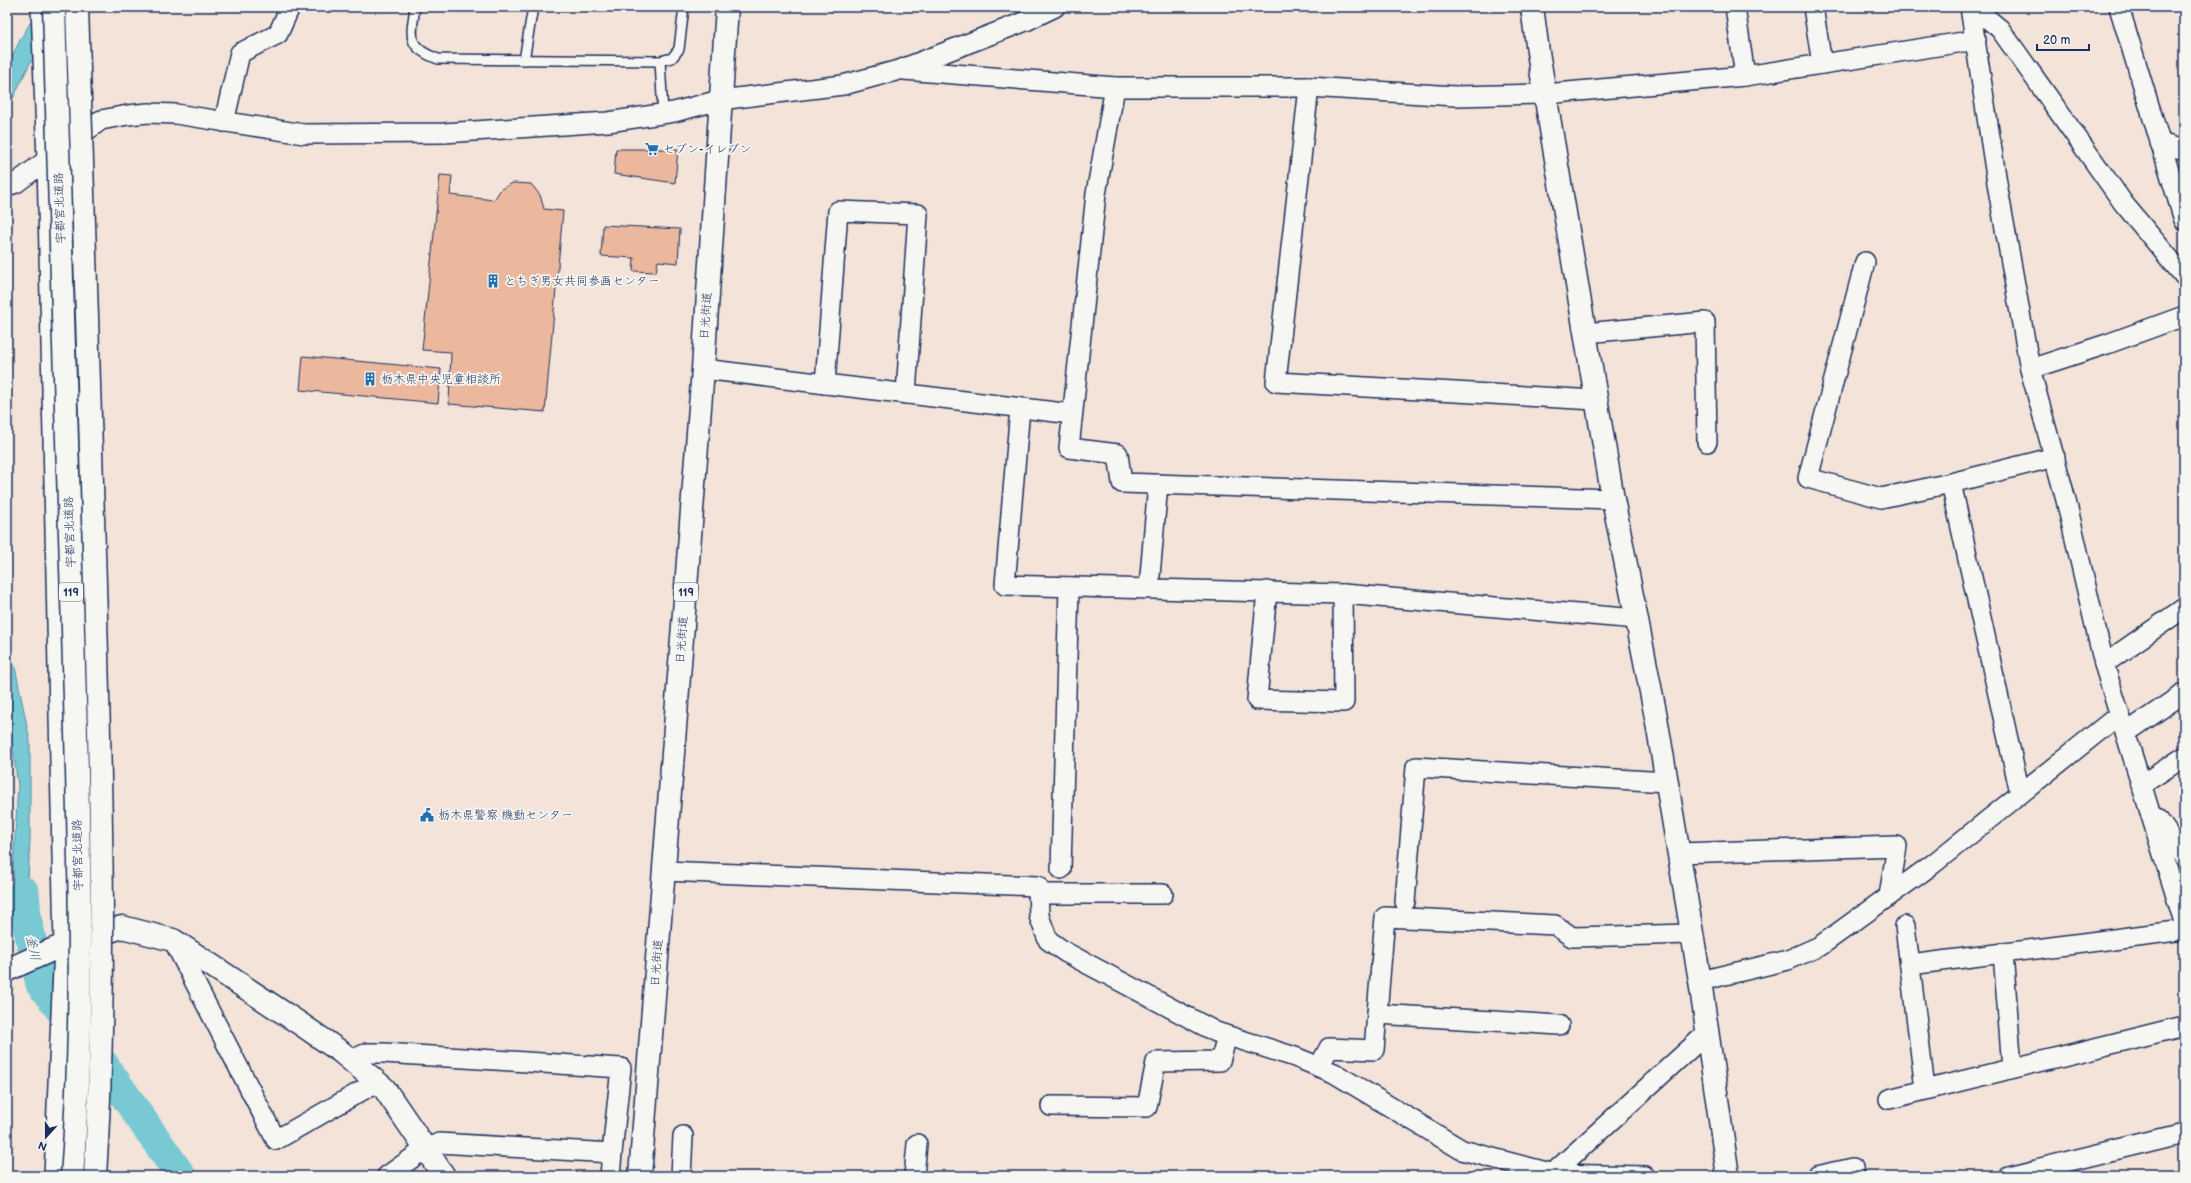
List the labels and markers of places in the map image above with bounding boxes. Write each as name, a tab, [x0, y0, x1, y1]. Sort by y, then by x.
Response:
supermarket icon: セブン-イレブン	[644, 141, 660, 157]
place label: セブン-イレブン	[663, 142, 751, 157]
building icon: とちぎ男女共同参画センター	[485, 273, 501, 289]
place label: とちぎ男女共同参画センター	[504, 274, 660, 289]
building icon: 栃木県中央児童相談所	[362, 371, 378, 387]
place label: 栃木県中央児童相談所	[381, 372, 501, 387]
public building icon: 栃木県警察 機動センター	[419, 807, 435, 823]
place label: 栃木県警察 機動センター	[438, 808, 573, 823]

